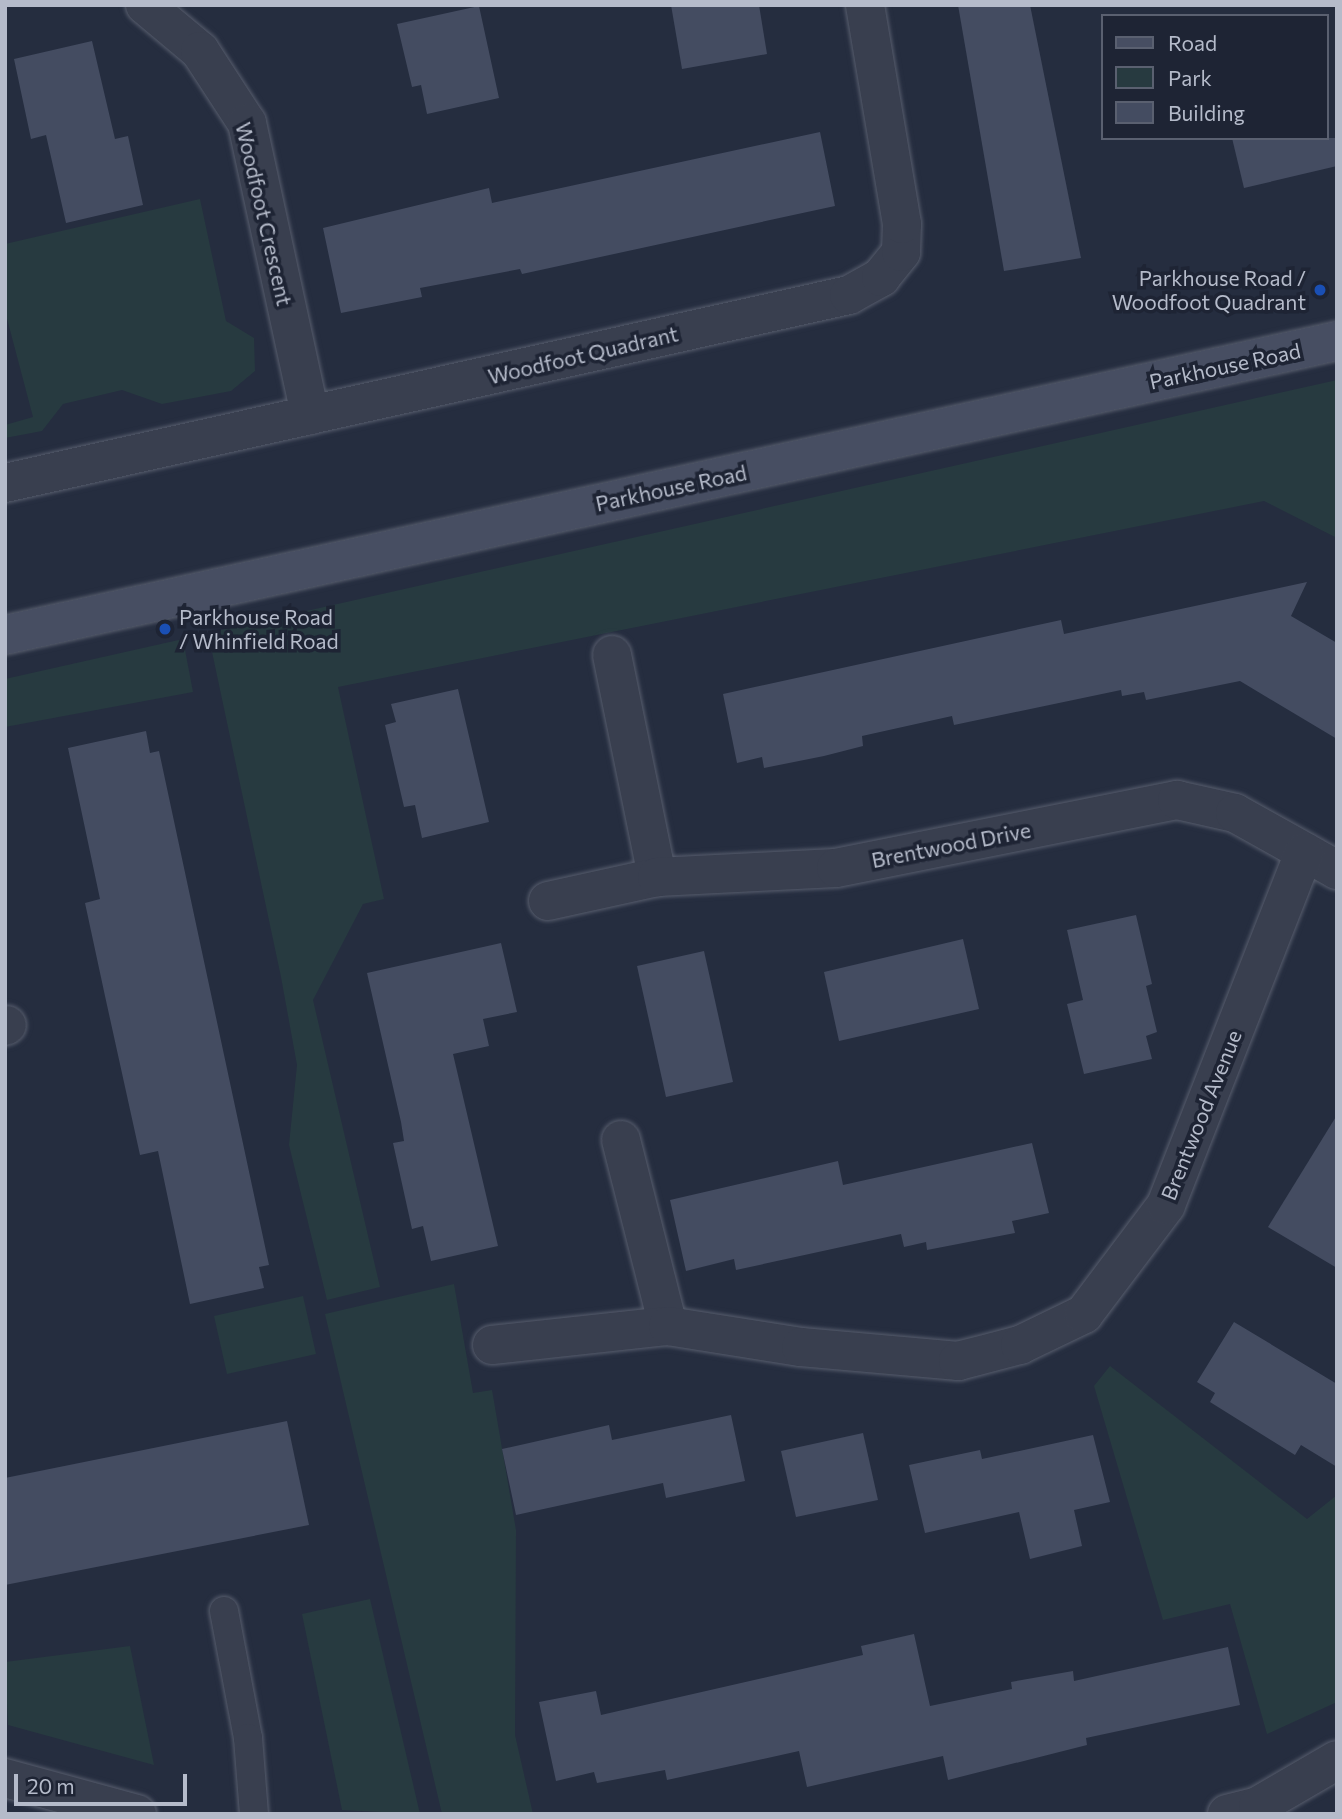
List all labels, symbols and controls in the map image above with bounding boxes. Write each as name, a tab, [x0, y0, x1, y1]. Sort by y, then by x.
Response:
legend	[1100, 14, 1328, 140]
text: Road	[1168, 30, 1217, 55]
text: Park	[1168, 65, 1212, 90]
text: Building	[1168, 100, 1245, 125]
street label: Woodfoot Crescent	[231, 120, 297, 308]
place label: Parkhouse Road / Woodfoot Quadrant	[1112, 265, 1306, 315]
marker: Parkhouse Road / Woodfoot Quadrant	[1312, 282, 1328, 298]
street label: Woodfoot Quadrant	[485, 321, 681, 389]
street label: Parkhouse Road	[1147, 338, 1303, 394]
street label: Parkhouse Road	[593, 460, 749, 516]
place label: Parkhouse Road / Whinfield Road	[179, 604, 339, 654]
marker: Parkhouse Road / Whinfield Road	[157, 621, 173, 637]
street label: Brentwood Drive	[869, 817, 1033, 873]
street label: Brentwood Avenue	[1155, 1026, 1247, 1204]
scale bar	[18, 1759, 191, 1803]
text: 20 m	[27, 1773, 75, 1798]

